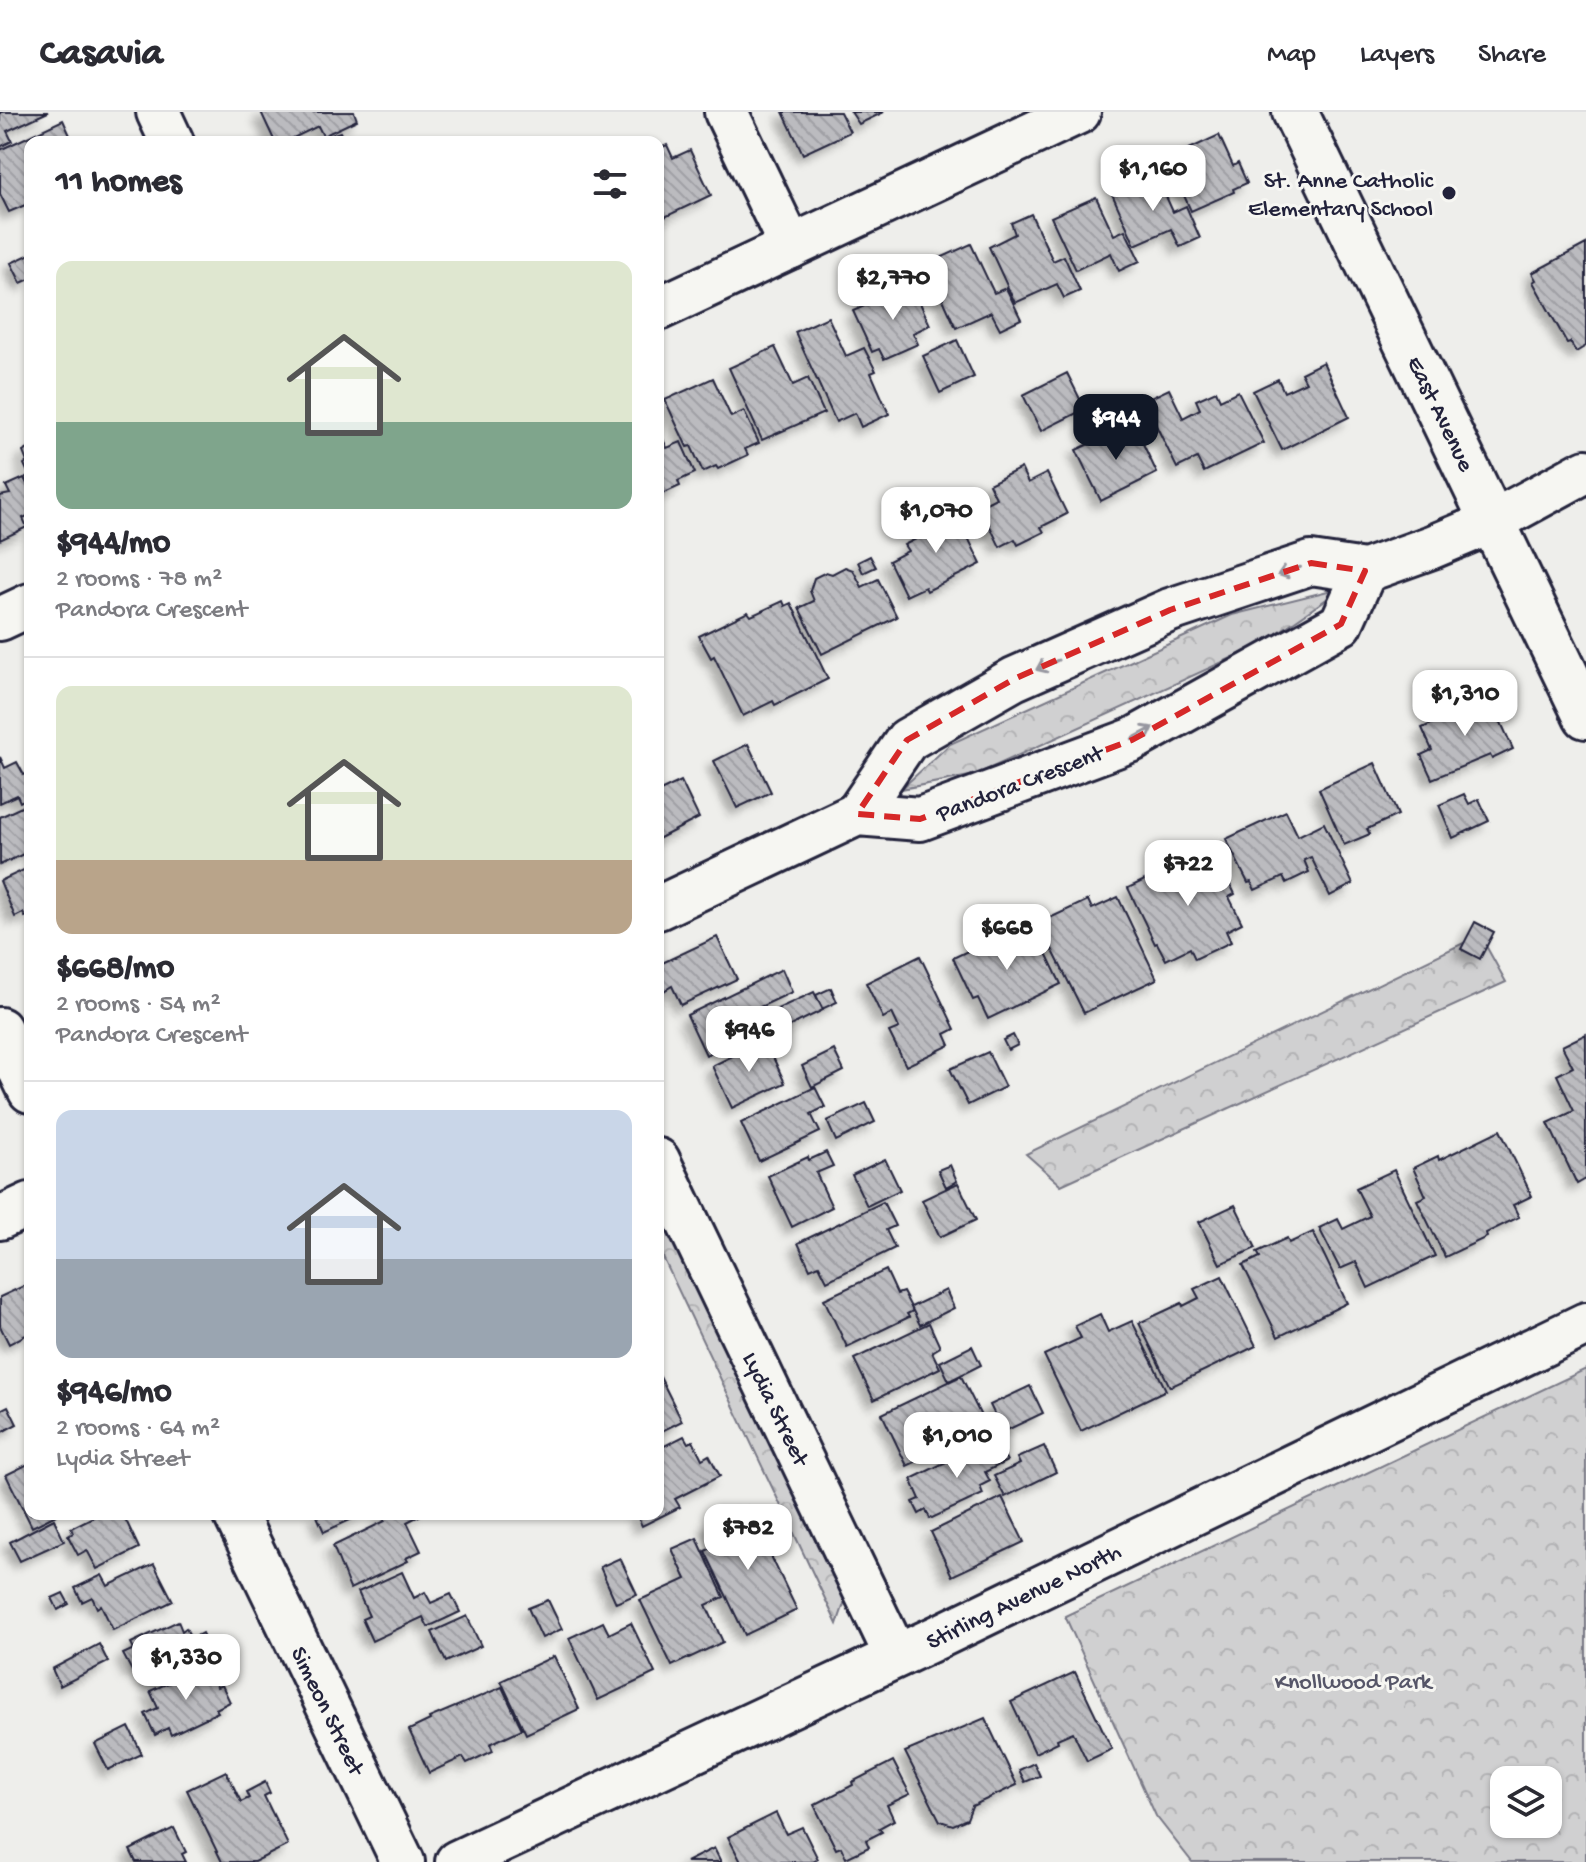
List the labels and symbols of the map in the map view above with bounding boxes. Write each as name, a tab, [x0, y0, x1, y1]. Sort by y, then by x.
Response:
pin: $1,160	[1088, 145, 1218, 213]
place label: St. Anne Catholic Elementary School	[1248, 168, 1434, 225]
marker: St. Anne Catholic Elementary School	[1440, 184, 1458, 202]
pin: $2,770	[828, 254, 958, 322]
street label: East Avenue	[1398, 352, 1480, 478]
pin: $944	[1069, 394, 1163, 462]
pin: $1,070	[871, 487, 1001, 555]
one-way arrow	[1276, 564, 1301, 579]
one-way arrow	[1035, 658, 1059, 673]
pin: $1,310	[1400, 670, 1530, 738]
one-way arrow	[1131, 725, 1154, 741]
street label: Pandora Crescent	[932, 739, 1110, 831]
pin: $722	[1141, 840, 1235, 908]
pin: $668	[960, 904, 1054, 972]
pin: $946	[702, 1006, 796, 1074]
street label: Lydia Street	[734, 1348, 815, 1473]
pin: $1,010	[892, 1412, 1022, 1480]
pin: $782	[701, 1504, 795, 1572]
street label: Stirling Avenue North	[922, 1538, 1127, 1658]
pin: $1,330	[121, 1634, 251, 1702]
street label: Simeon Street	[282, 1643, 370, 1782]
park label: Knollwood Park	[1275, 1669, 1434, 1698]

